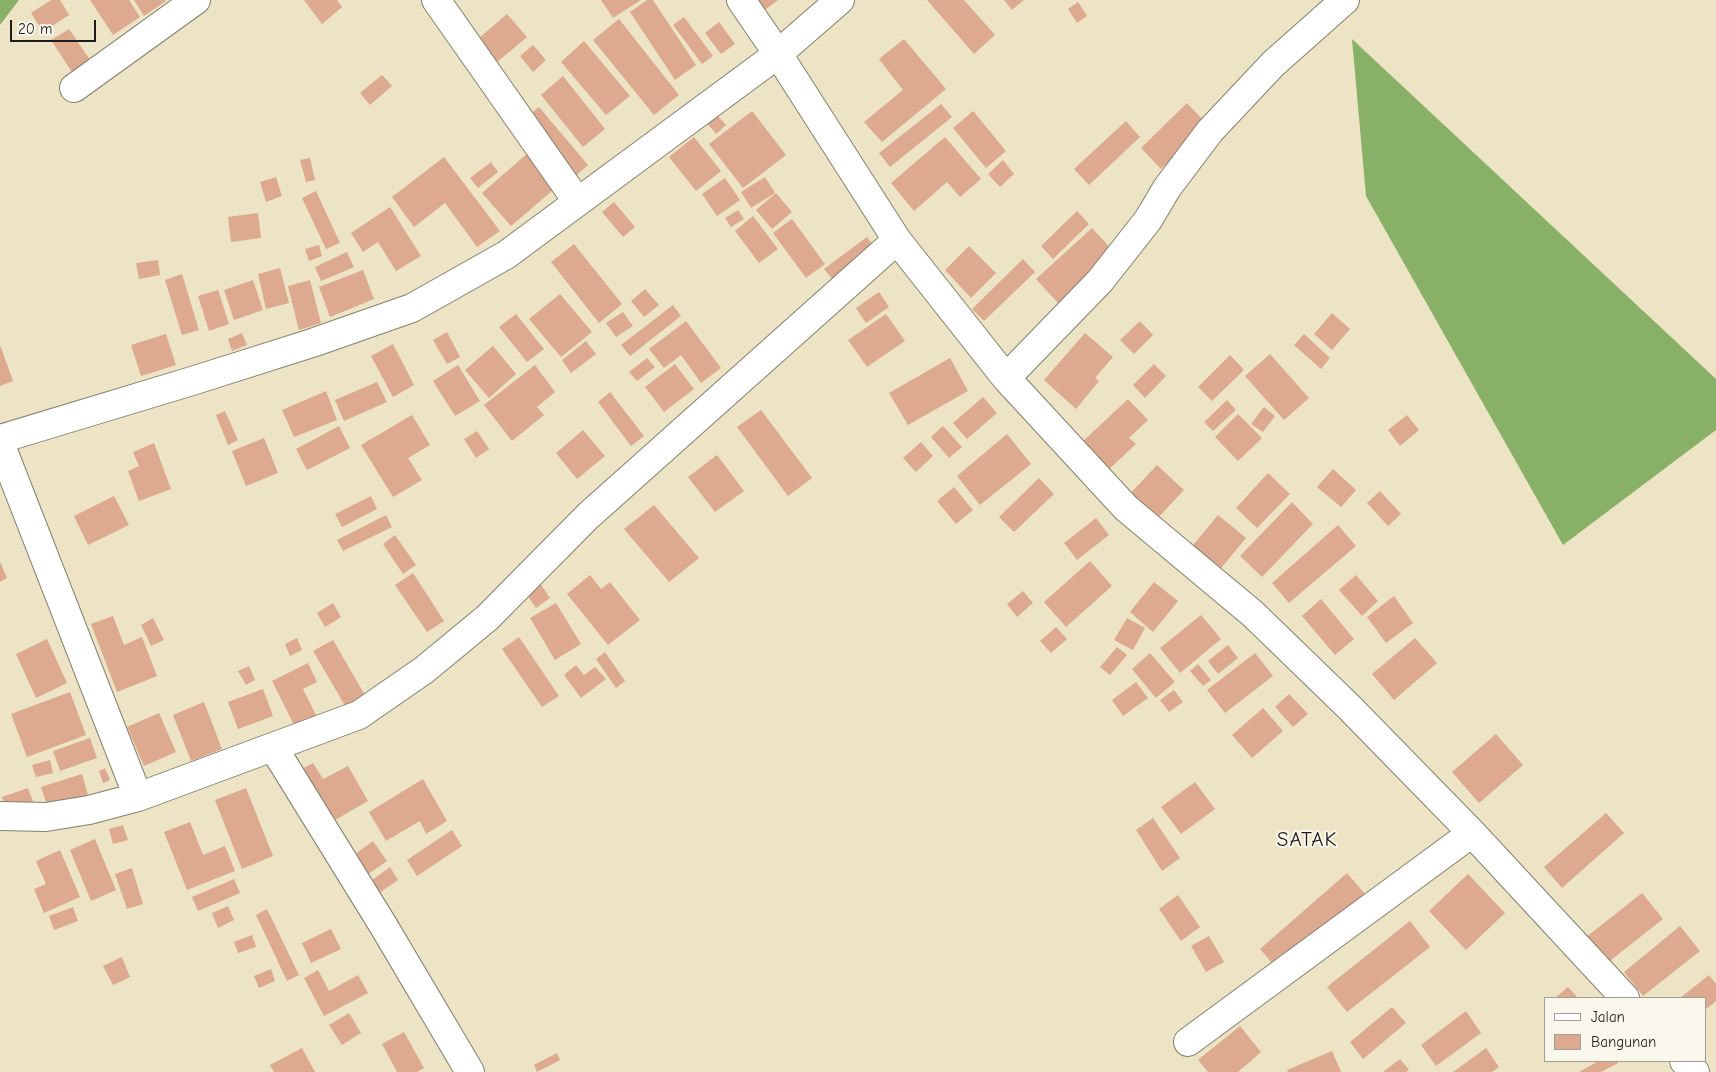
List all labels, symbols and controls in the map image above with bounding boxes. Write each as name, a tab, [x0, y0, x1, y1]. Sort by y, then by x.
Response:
scale bar	[12, 10, 99, 42]
text: 20 m	[18, 20, 52, 38]
district label: SATAK	[1276, 827, 1338, 853]
legend	[1544, 997, 1706, 1062]
text: Jalan	[1591, 1008, 1625, 1026]
text: Bangunan	[1591, 1033, 1656, 1051]

